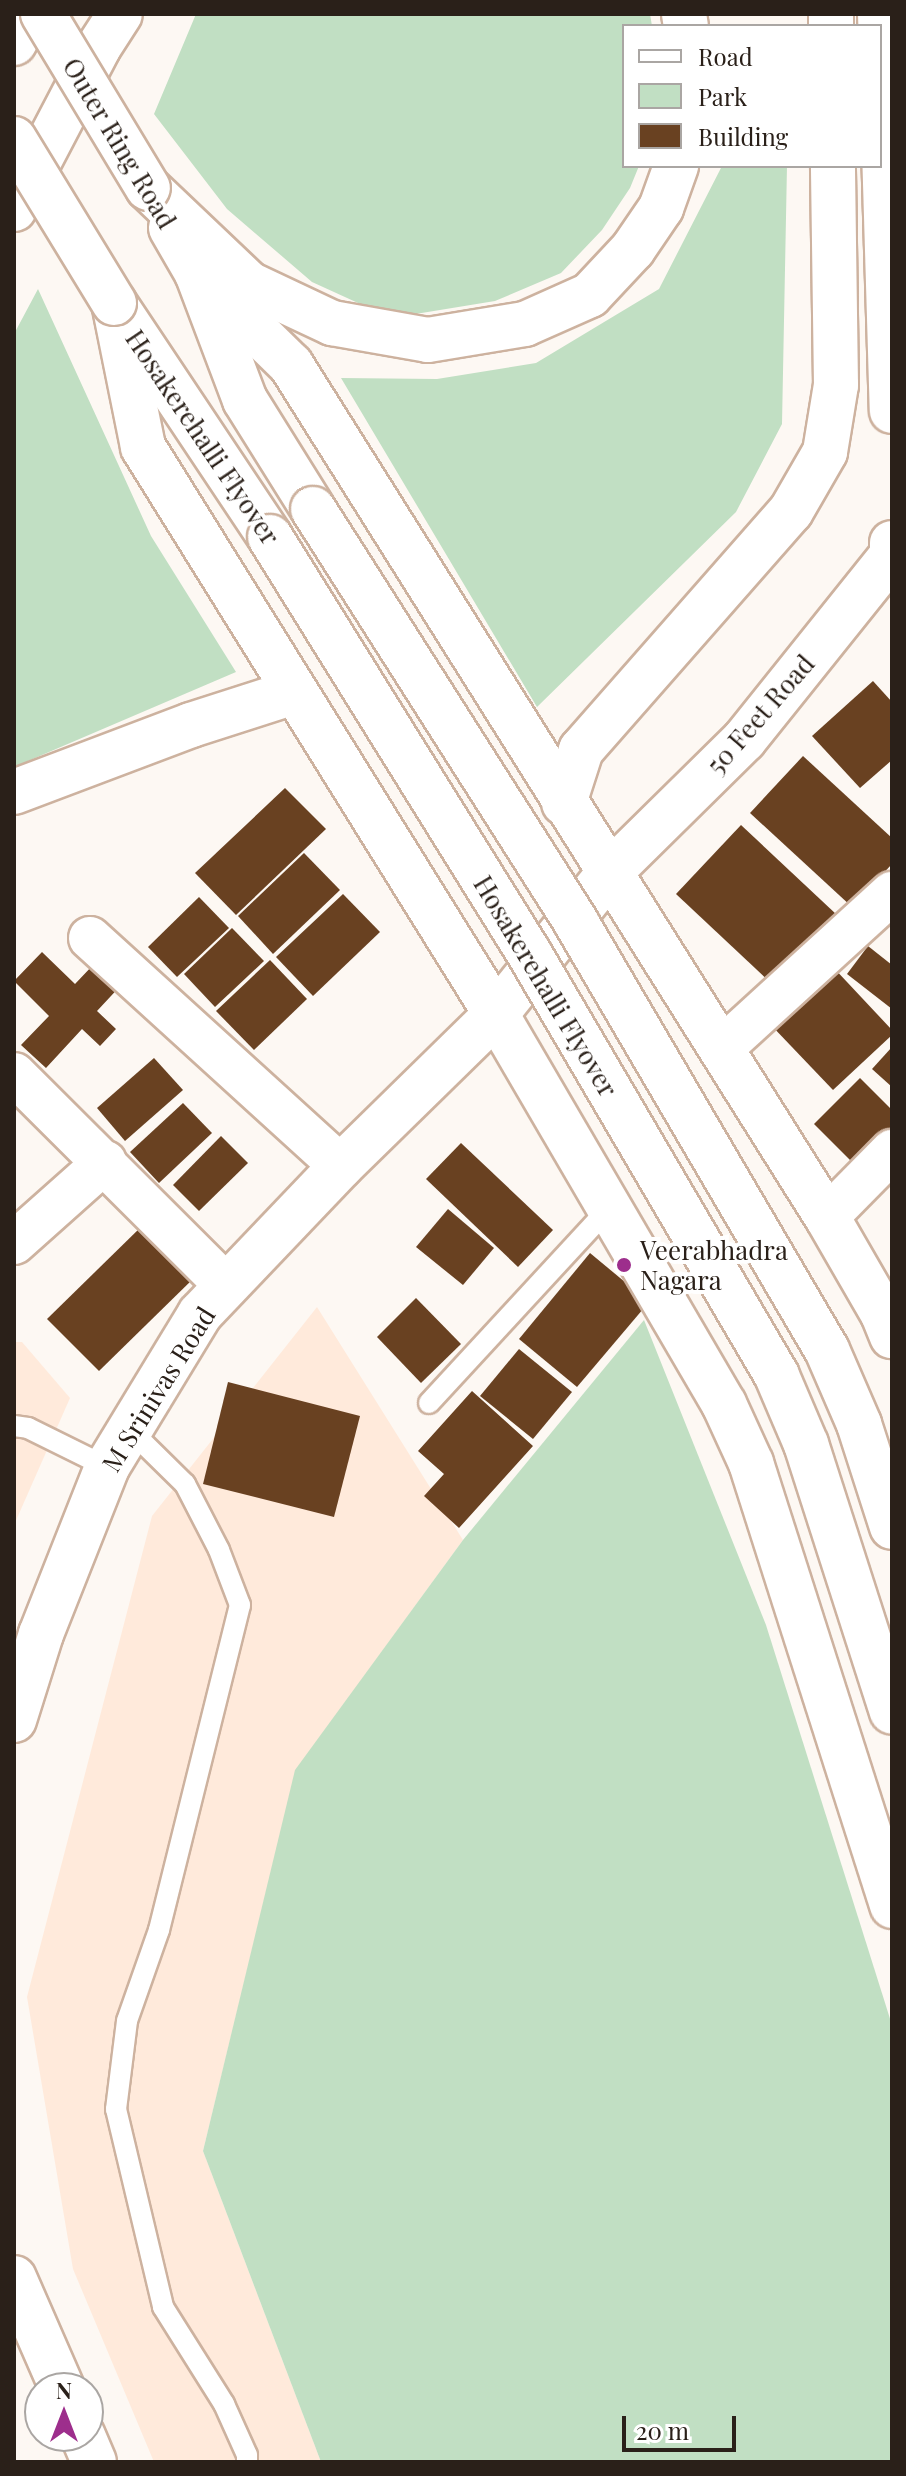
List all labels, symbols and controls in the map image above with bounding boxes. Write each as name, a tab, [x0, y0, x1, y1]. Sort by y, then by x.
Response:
legend	[622, 24, 882, 168]
text: Road	[698, 40, 753, 72]
street label: Outer Ring Road	[57, 52, 183, 234]
text: Park	[698, 80, 747, 112]
text: Building	[698, 120, 788, 152]
street label: Hosakerehalli Flyover	[120, 324, 286, 550]
street label: 50 Feet Road	[700, 648, 820, 780]
street label: Hosakerehalli Flyover	[468, 870, 624, 1102]
place label: Veerabhadra Nagara	[640, 1234, 788, 1296]
marker: Veerabhadra Nagara	[615, 1256, 633, 1274]
street label: M Srinivas Road	[95, 1301, 221, 1477]
north arrow	[24, 2372, 104, 2452]
text: N	[56, 2375, 72, 2405]
scale bar	[626, 2400, 740, 2450]
text: 20 m	[636, 2414, 689, 2446]

